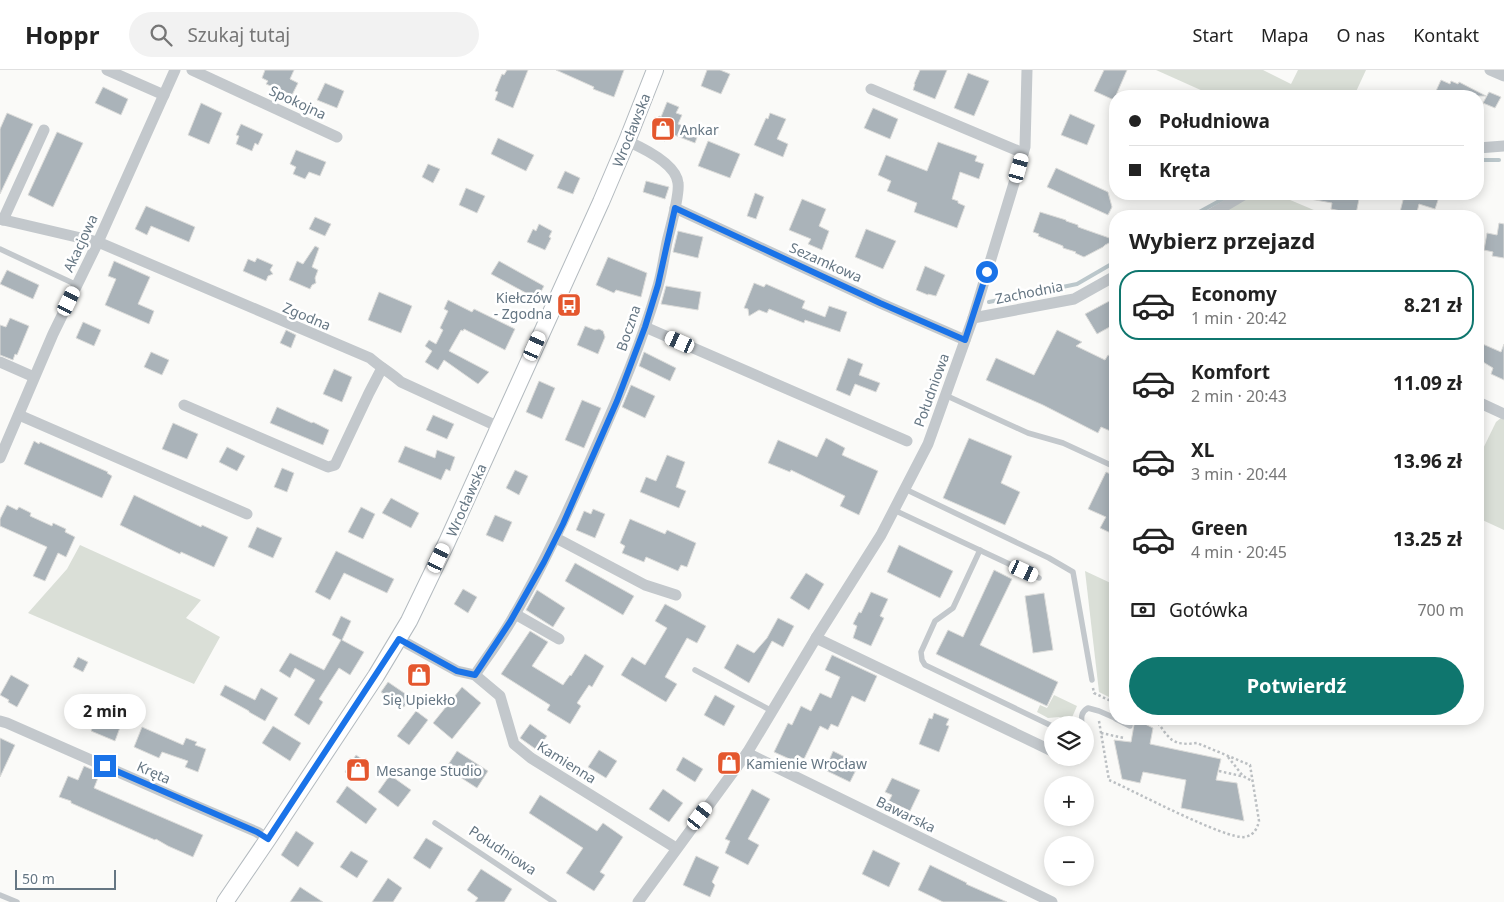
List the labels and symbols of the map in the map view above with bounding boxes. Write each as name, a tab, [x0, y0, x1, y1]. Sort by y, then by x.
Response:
street label: Spokojna	[266, 81, 330, 123]
street label: Wrocławska	[608, 90, 654, 170]
shop icon: Ankar	[650, 116, 676, 142]
place label: Ankar	[680, 120, 719, 139]
car	[1007, 152, 1030, 184]
street label: Akacjowa	[58, 211, 102, 275]
street label: Sezamkowa	[787, 238, 865, 286]
route start	[976, 261, 998, 283]
street label: Zachodnia	[994, 276, 1064, 308]
car	[55, 284, 82, 318]
place label: Kiełczów - Zgodna	[494, 288, 552, 323]
bus stop icon: Kiełczów - Zgodna	[556, 292, 582, 318]
street label: Zgodna	[280, 297, 334, 335]
street label: Boczna	[611, 303, 645, 353]
car	[522, 329, 547, 363]
car	[663, 329, 696, 355]
street label: Południowa	[909, 351, 953, 429]
street label: Wrocławska	[441, 460, 491, 540]
car	[425, 541, 452, 575]
car	[1007, 558, 1040, 584]
shop icon: Się Upiekło	[406, 662, 432, 688]
place label: Się Upiekło	[383, 690, 455, 709]
callout: 2 min	[64, 694, 146, 728]
street label: Kamienna	[534, 736, 600, 788]
shop icon: Kamienie Wrocław	[716, 750, 742, 776]
place label: Kamienie Wrocław	[746, 754, 867, 773]
route end	[94, 755, 116, 777]
street label: Kręta	[134, 756, 174, 788]
shop icon: Mesange Studio	[345, 757, 371, 783]
place label: Mesange Studio	[376, 761, 482, 780]
street label: Bawarska	[873, 792, 939, 836]
car	[684, 800, 715, 832]
street label: Południowa	[465, 821, 541, 879]
scale bar	[15, 867, 116, 890]

